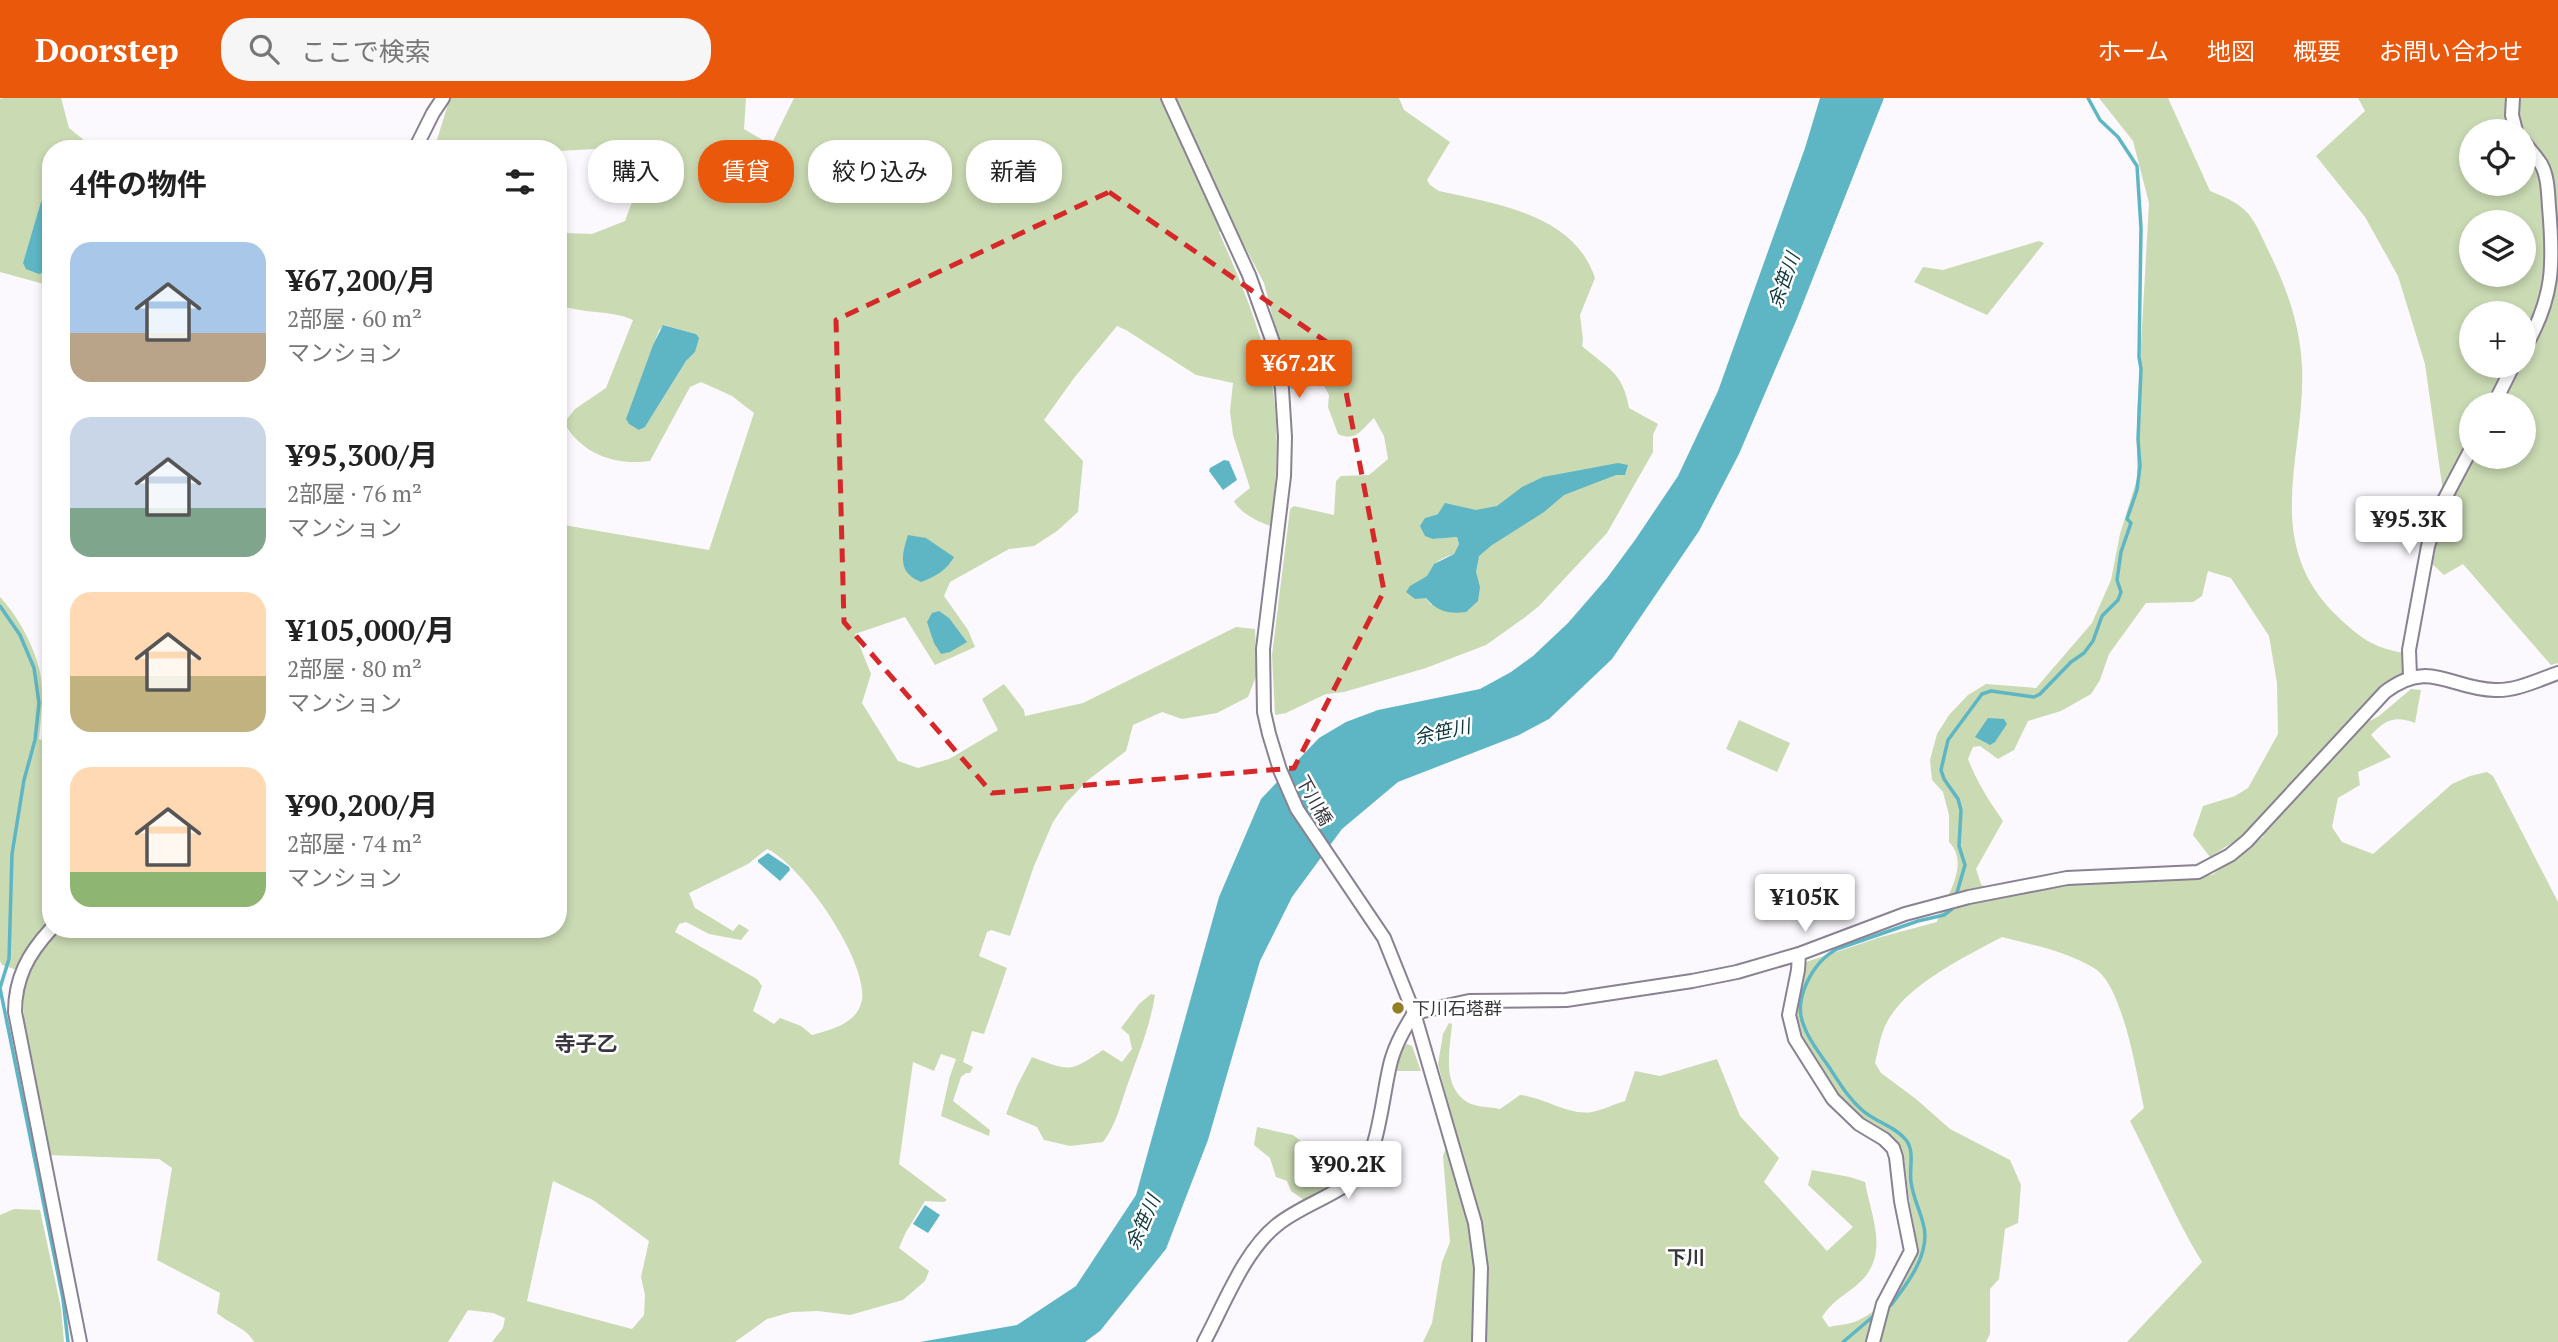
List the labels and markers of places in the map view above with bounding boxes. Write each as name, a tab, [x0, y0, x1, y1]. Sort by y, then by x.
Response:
pin: ¥67.2K	[1242, 341, 1356, 400]
pin: ¥95.3K	[2352, 496, 2466, 556]
pin: ¥105K	[1756, 874, 1854, 934]
place label: 下川石塔群	[1412, 996, 1502, 1020]
marker: 下川石塔群	[1390, 1000, 1406, 1016]
pin: ¥90.2K	[1291, 1142, 1405, 1201]

